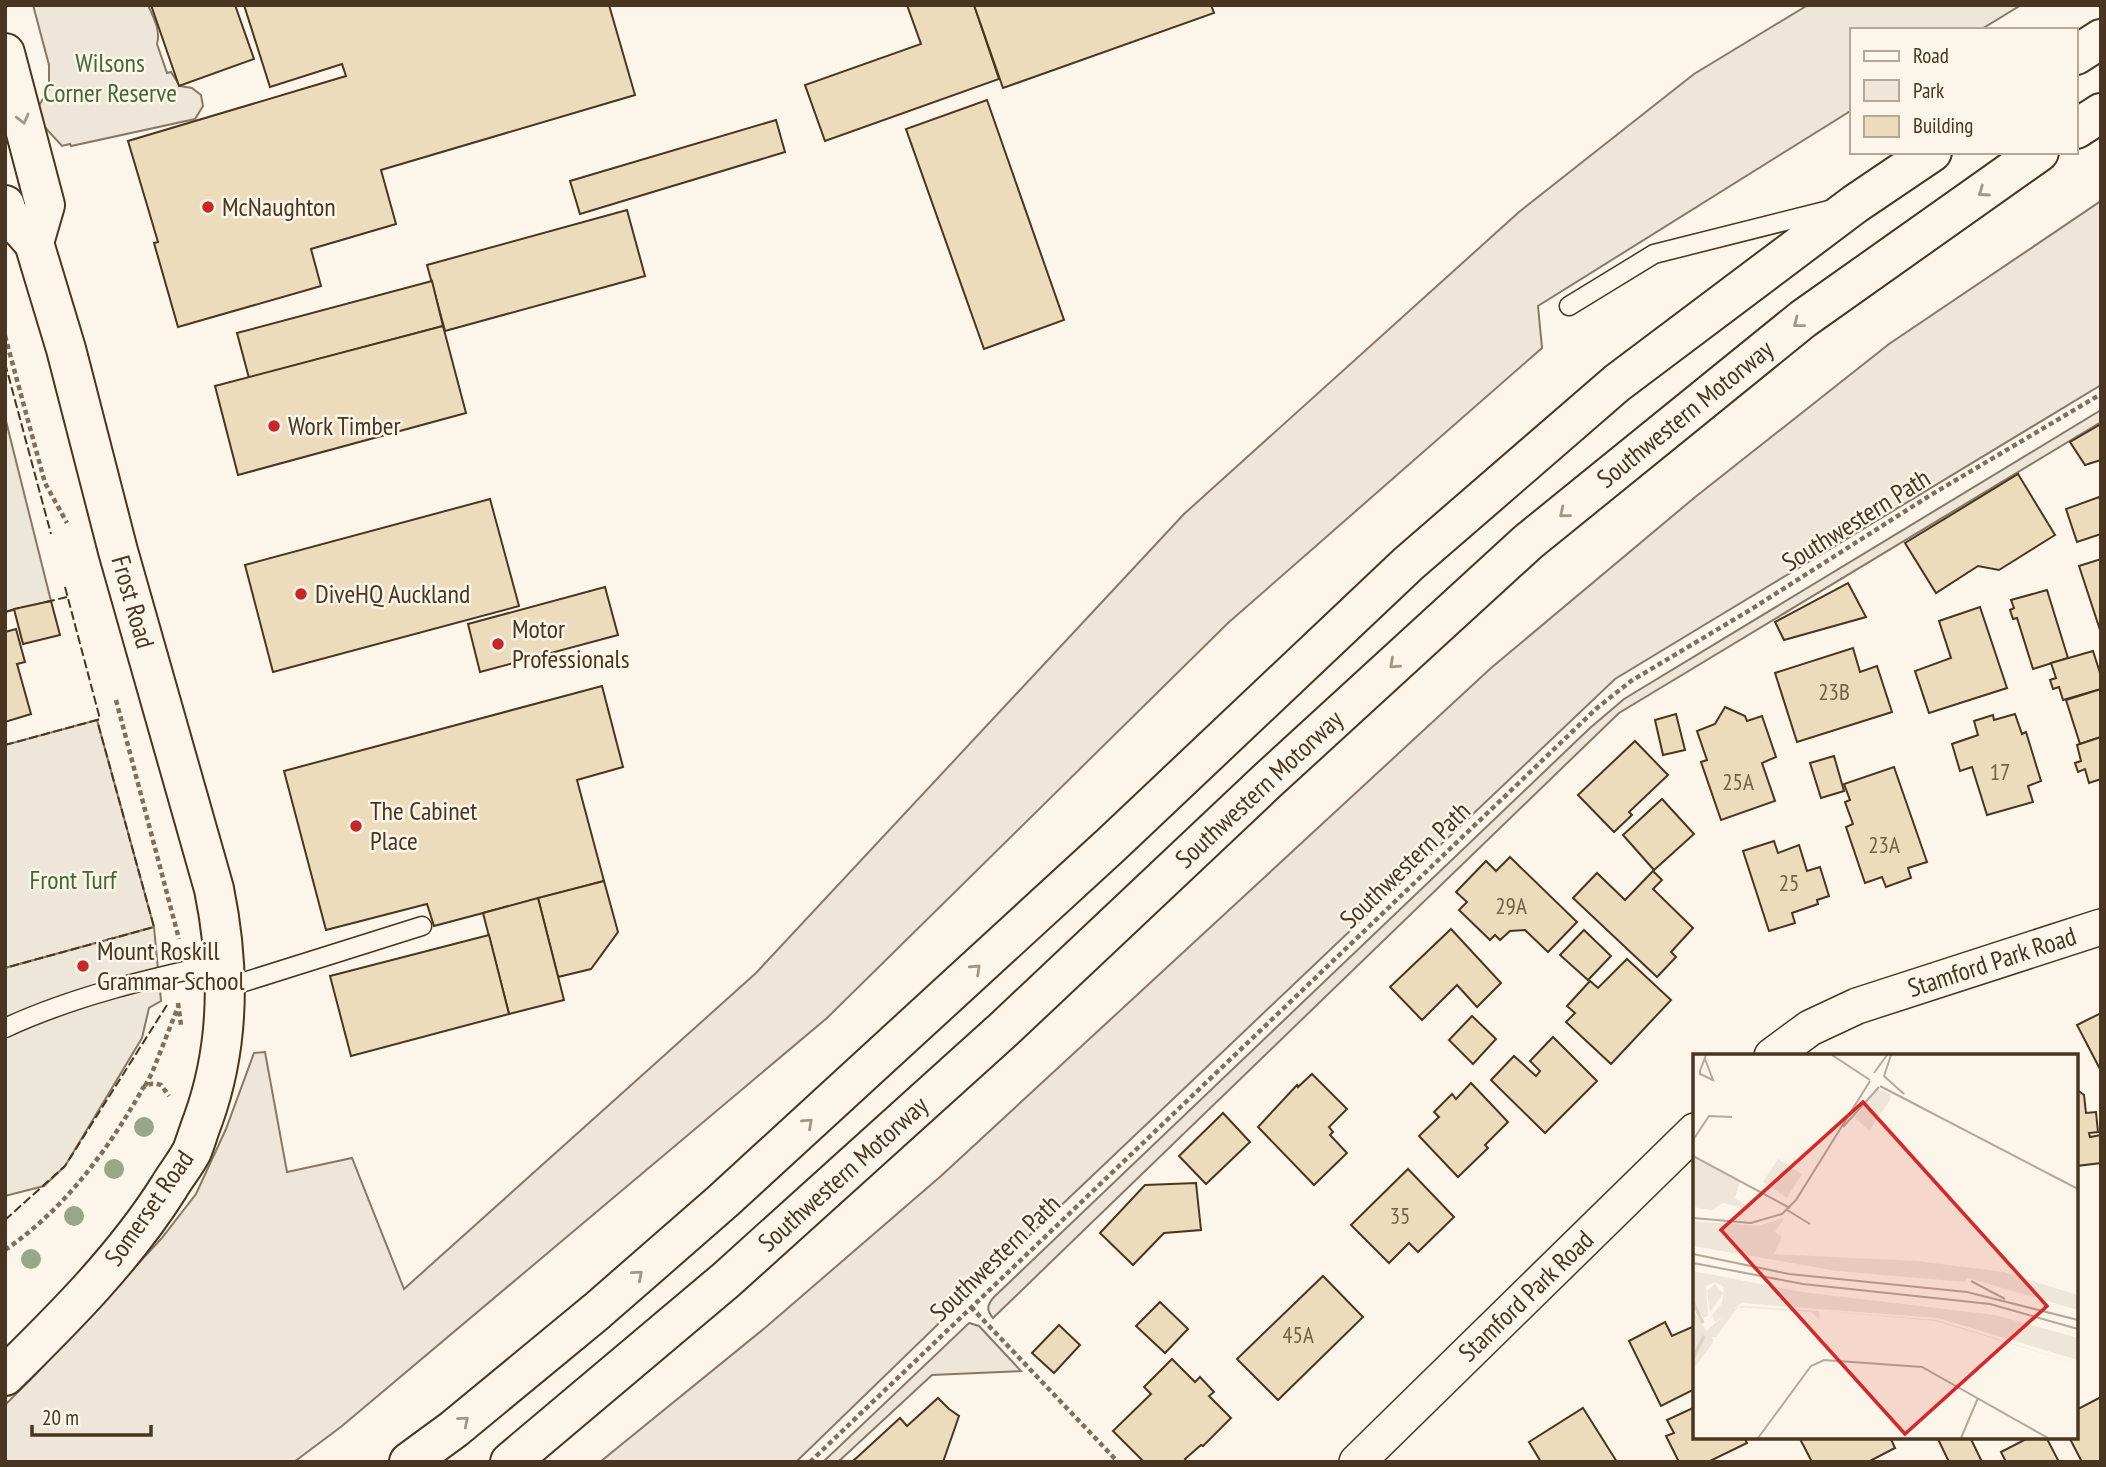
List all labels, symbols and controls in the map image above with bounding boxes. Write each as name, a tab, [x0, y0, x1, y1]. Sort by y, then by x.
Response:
legend	[1850, 28, 2078, 154]
text: Road	[1913, 42, 1949, 69]
park label: Wilsons Corner Reserve	[43, 46, 177, 109]
text: Park	[1913, 77, 1944, 104]
text: Building	[1913, 112, 1973, 139]
one-way arrow	[14, 113, 29, 125]
one-way arrow	[1978, 183, 1991, 196]
place label: McNaughton	[222, 190, 336, 223]
marker: McNaughton	[200, 199, 216, 215]
one-way arrow	[1793, 315, 1806, 327]
street label: Southwestern Motorway	[1590, 332, 1780, 495]
place label: Work Timber	[288, 409, 401, 442]
marker: Work Timber	[266, 418, 282, 434]
street label: Southwestern Path	[1775, 461, 1936, 578]
one-way arrow	[1559, 504, 1571, 517]
street label: Frost Road	[105, 552, 162, 652]
place label: DiveHQ Auckland	[315, 577, 470, 610]
marker: DiveHQ Auckland	[293, 586, 309, 602]
place label: Motor Professionals	[512, 612, 629, 675]
marker: Motor Professionals	[490, 636, 506, 652]
one-way arrow	[1389, 656, 1402, 668]
house number: 23B	[1818, 677, 1850, 706]
street label: Southwestern Motorway	[1168, 702, 1349, 875]
house number: 17	[1990, 757, 2010, 786]
house number: 25A	[1722, 767, 1754, 796]
place label: The Cabinet Place	[370, 794, 478, 857]
street label: Southwestern Path	[1333, 794, 1477, 935]
marker: The Cabinet Place	[348, 818, 364, 834]
house number: 23A	[1868, 830, 1900, 859]
park label: Front Turf	[30, 863, 118, 896]
house number: 25	[1779, 868, 1799, 897]
house number: 29A	[1495, 891, 1527, 920]
street label: Stamford Park Road	[1903, 919, 2080, 1004]
place label: Mount Roskill Grammar School	[97, 934, 245, 997]
marker: Mount Roskill Grammar School	[75, 958, 91, 974]
one-way arrow	[968, 965, 981, 978]
inset map	[1693, 1054, 2078, 1439]
street label: Southwestern Motorway	[751, 1089, 935, 1259]
one-way arrow	[800, 1119, 813, 1132]
street label: Somerset Road	[97, 1143, 200, 1272]
street label: Southwestern Path	[923, 1187, 1067, 1328]
house number: 35	[1390, 1201, 1410, 1230]
street label: Stamford Park Road	[1451, 1223, 1600, 1368]
one-way arrow	[630, 1271, 643, 1283]
house number: 45A	[1282, 1320, 1314, 1349]
scale bar	[32, 1394, 150, 1438]
text: 20 m	[42, 1404, 79, 1431]
one-way arrow	[456, 1417, 469, 1429]

